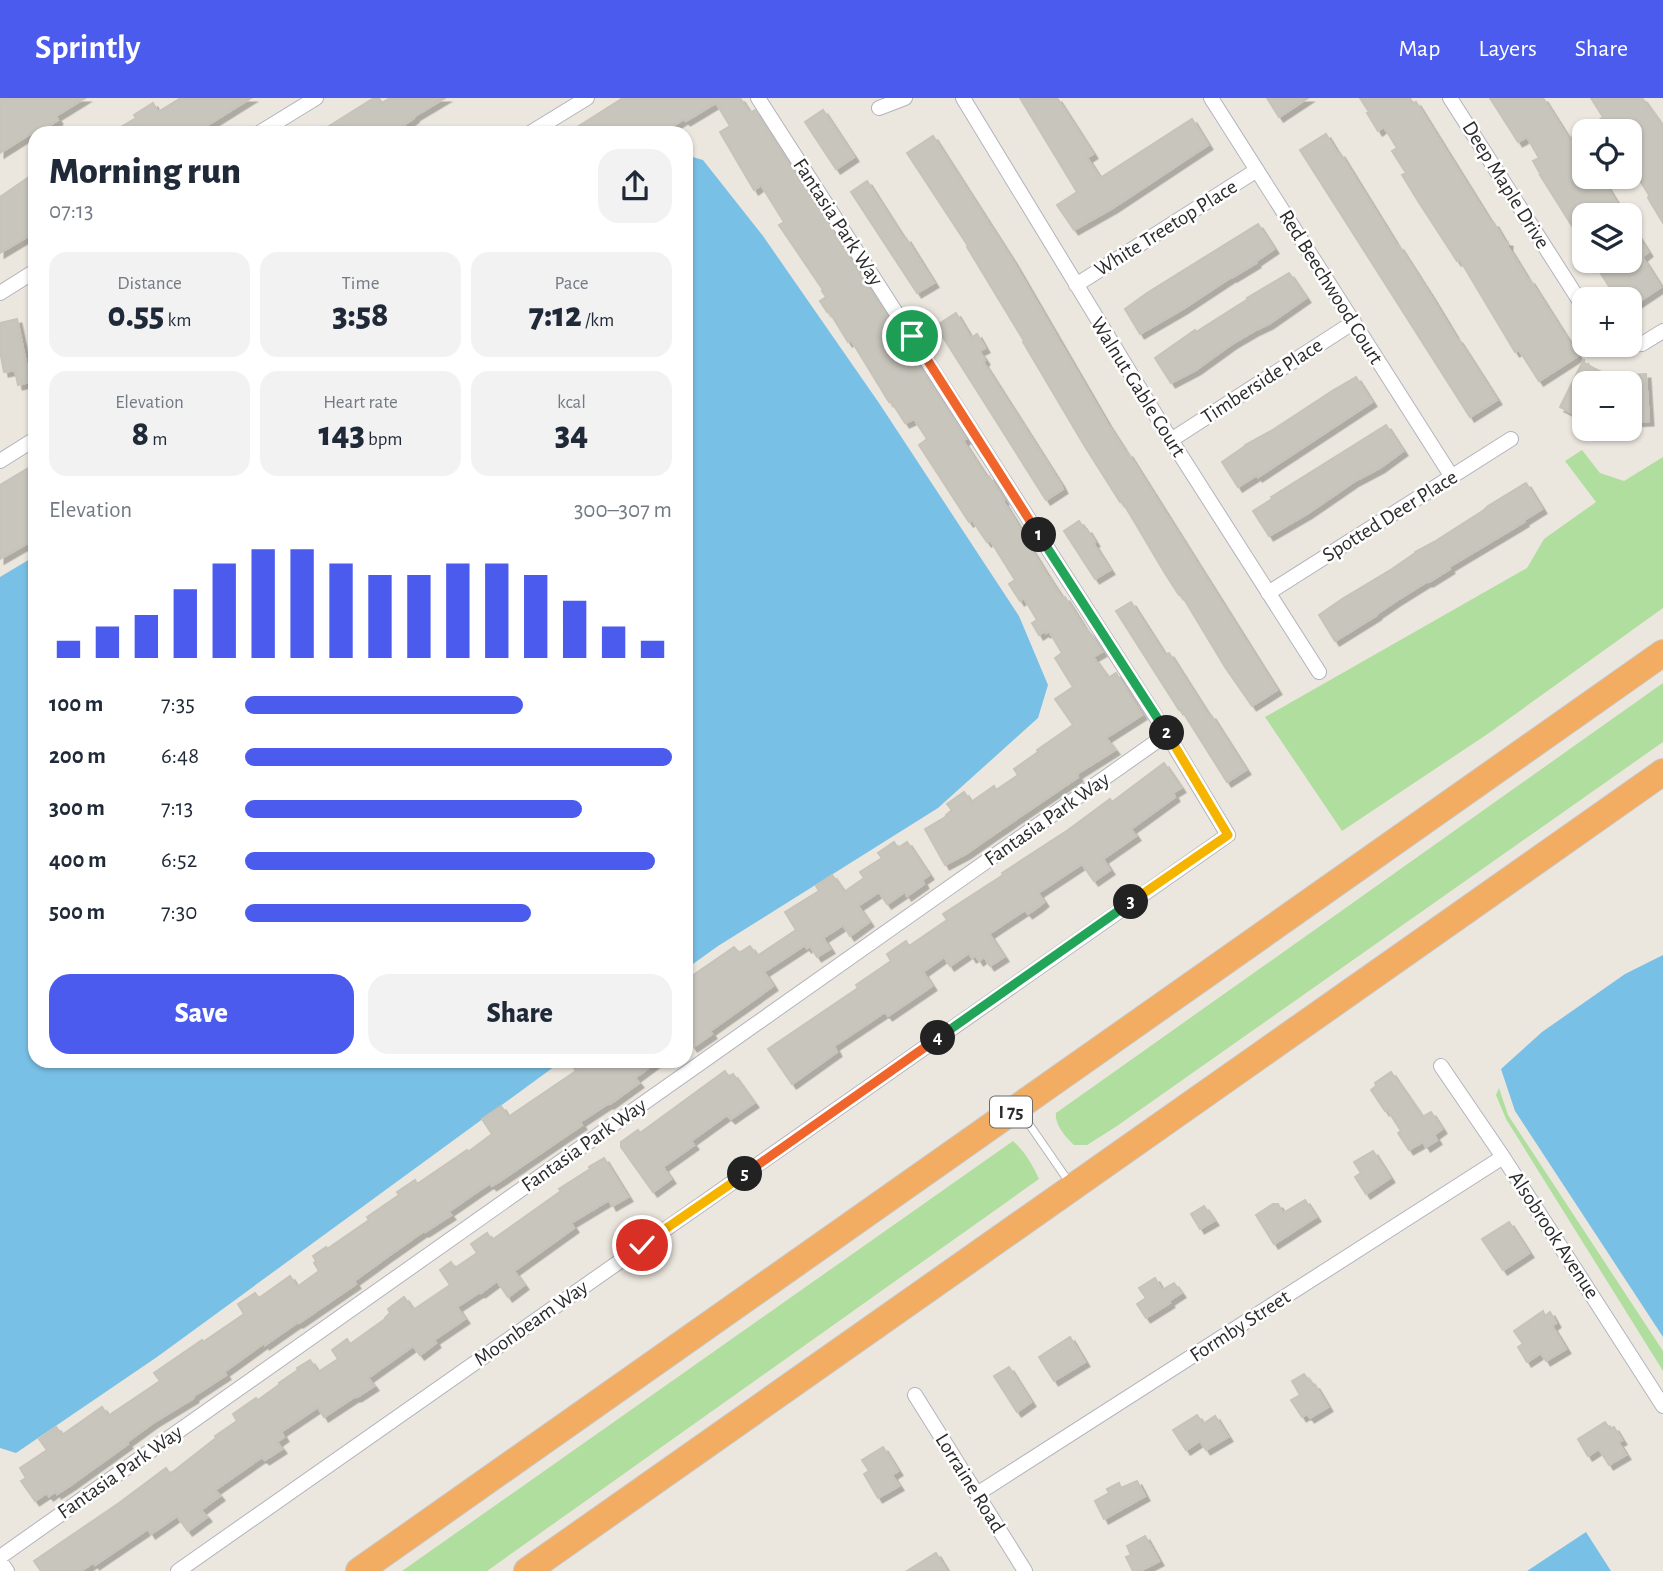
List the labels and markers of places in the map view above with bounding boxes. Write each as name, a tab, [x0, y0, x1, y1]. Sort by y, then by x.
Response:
pin	[882, 306, 942, 366]
pin: 1	[1021, 518, 1056, 552]
pin: 2	[1150, 716, 1184, 750]
pin: 3	[1114, 884, 1148, 920]
pin: 4	[920, 1020, 956, 1056]
pin: 5	[728, 1156, 762, 1192]
pin	[612, 1215, 672, 1275]

